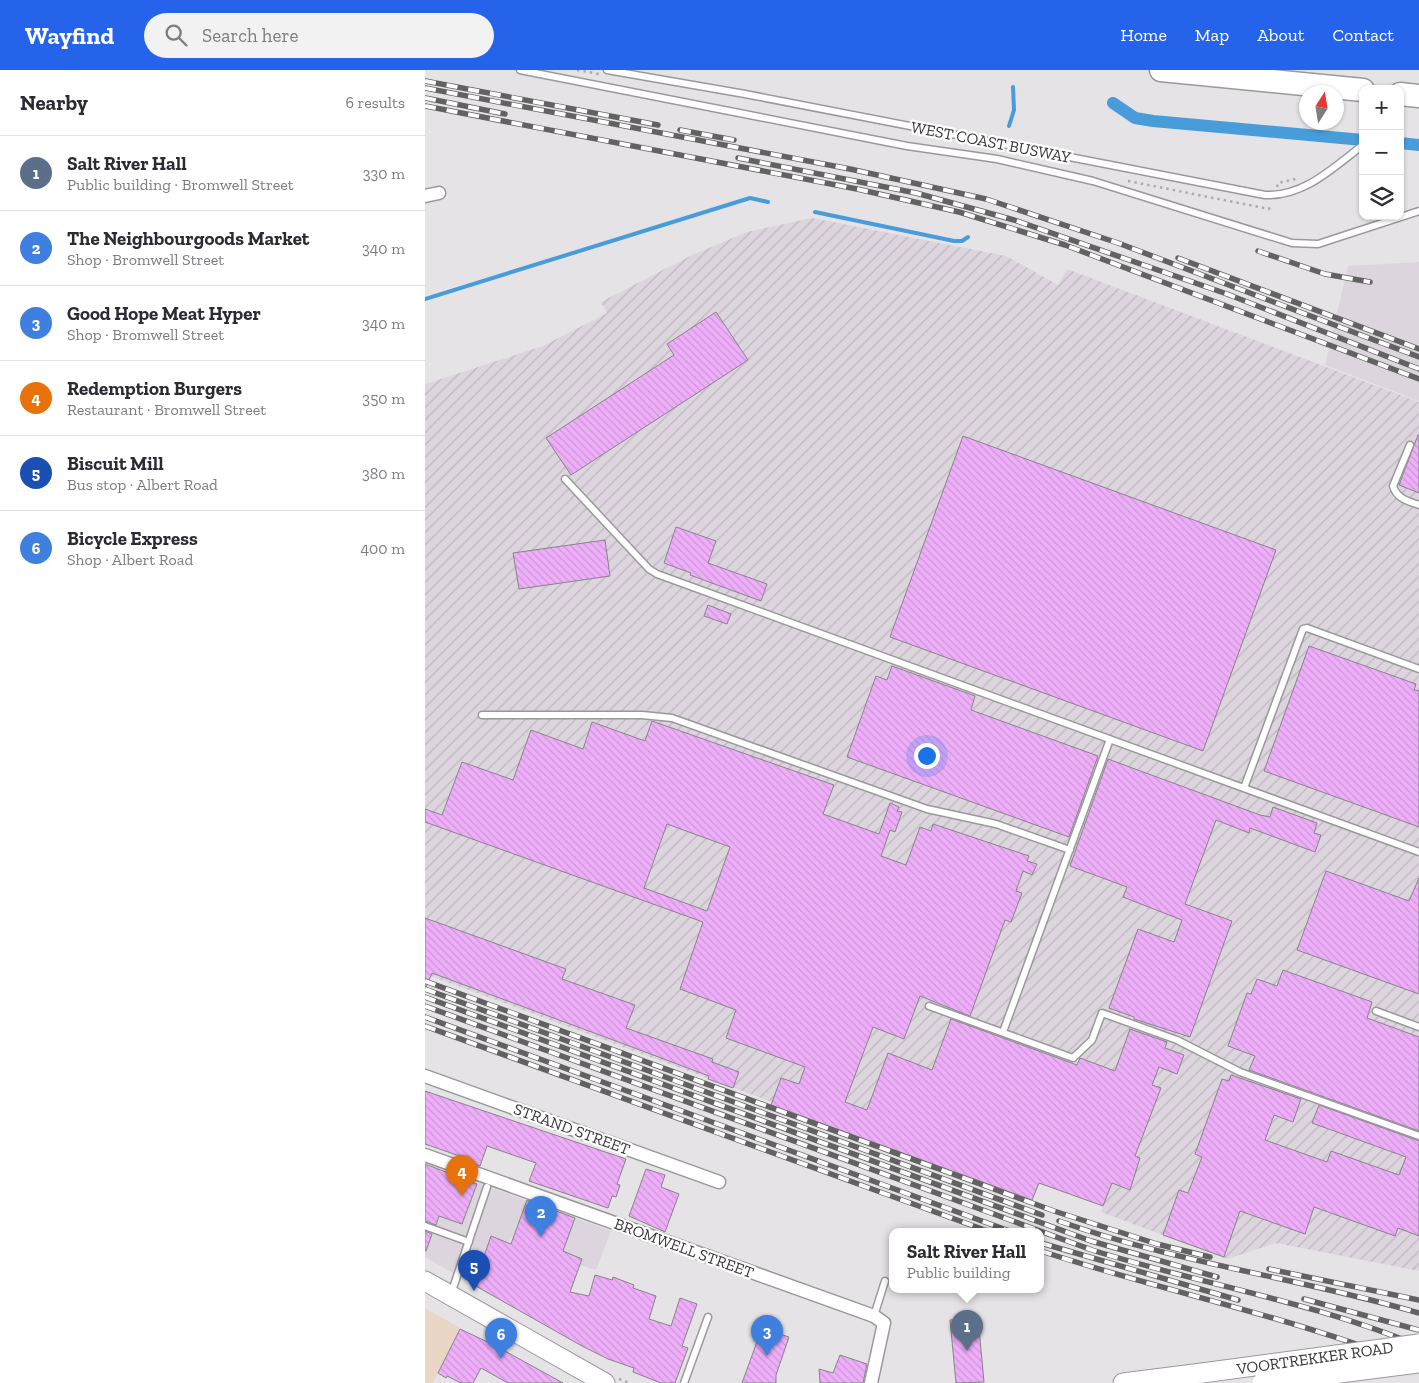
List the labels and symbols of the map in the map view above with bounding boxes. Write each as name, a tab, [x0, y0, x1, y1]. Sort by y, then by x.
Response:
north arrow	[1299, 85, 1344, 130]
street label: WEST COAST BUSWAY	[910, 117, 1073, 167]
your location	[914, 743, 940, 769]
street label: STRAND STREET	[511, 1099, 633, 1159]
pin: 4	[446, 1155, 478, 1196]
pin: 2	[525, 1196, 557, 1237]
street label: BROMWELL STREET	[612, 1214, 756, 1282]
pin: 5	[458, 1250, 490, 1291]
pin: 1	[951, 1310, 983, 1351]
pin: 3	[751, 1315, 783, 1356]
pin: 6	[485, 1318, 517, 1359]
street label: VOORTREKKER ROAD	[1234, 1338, 1395, 1379]

